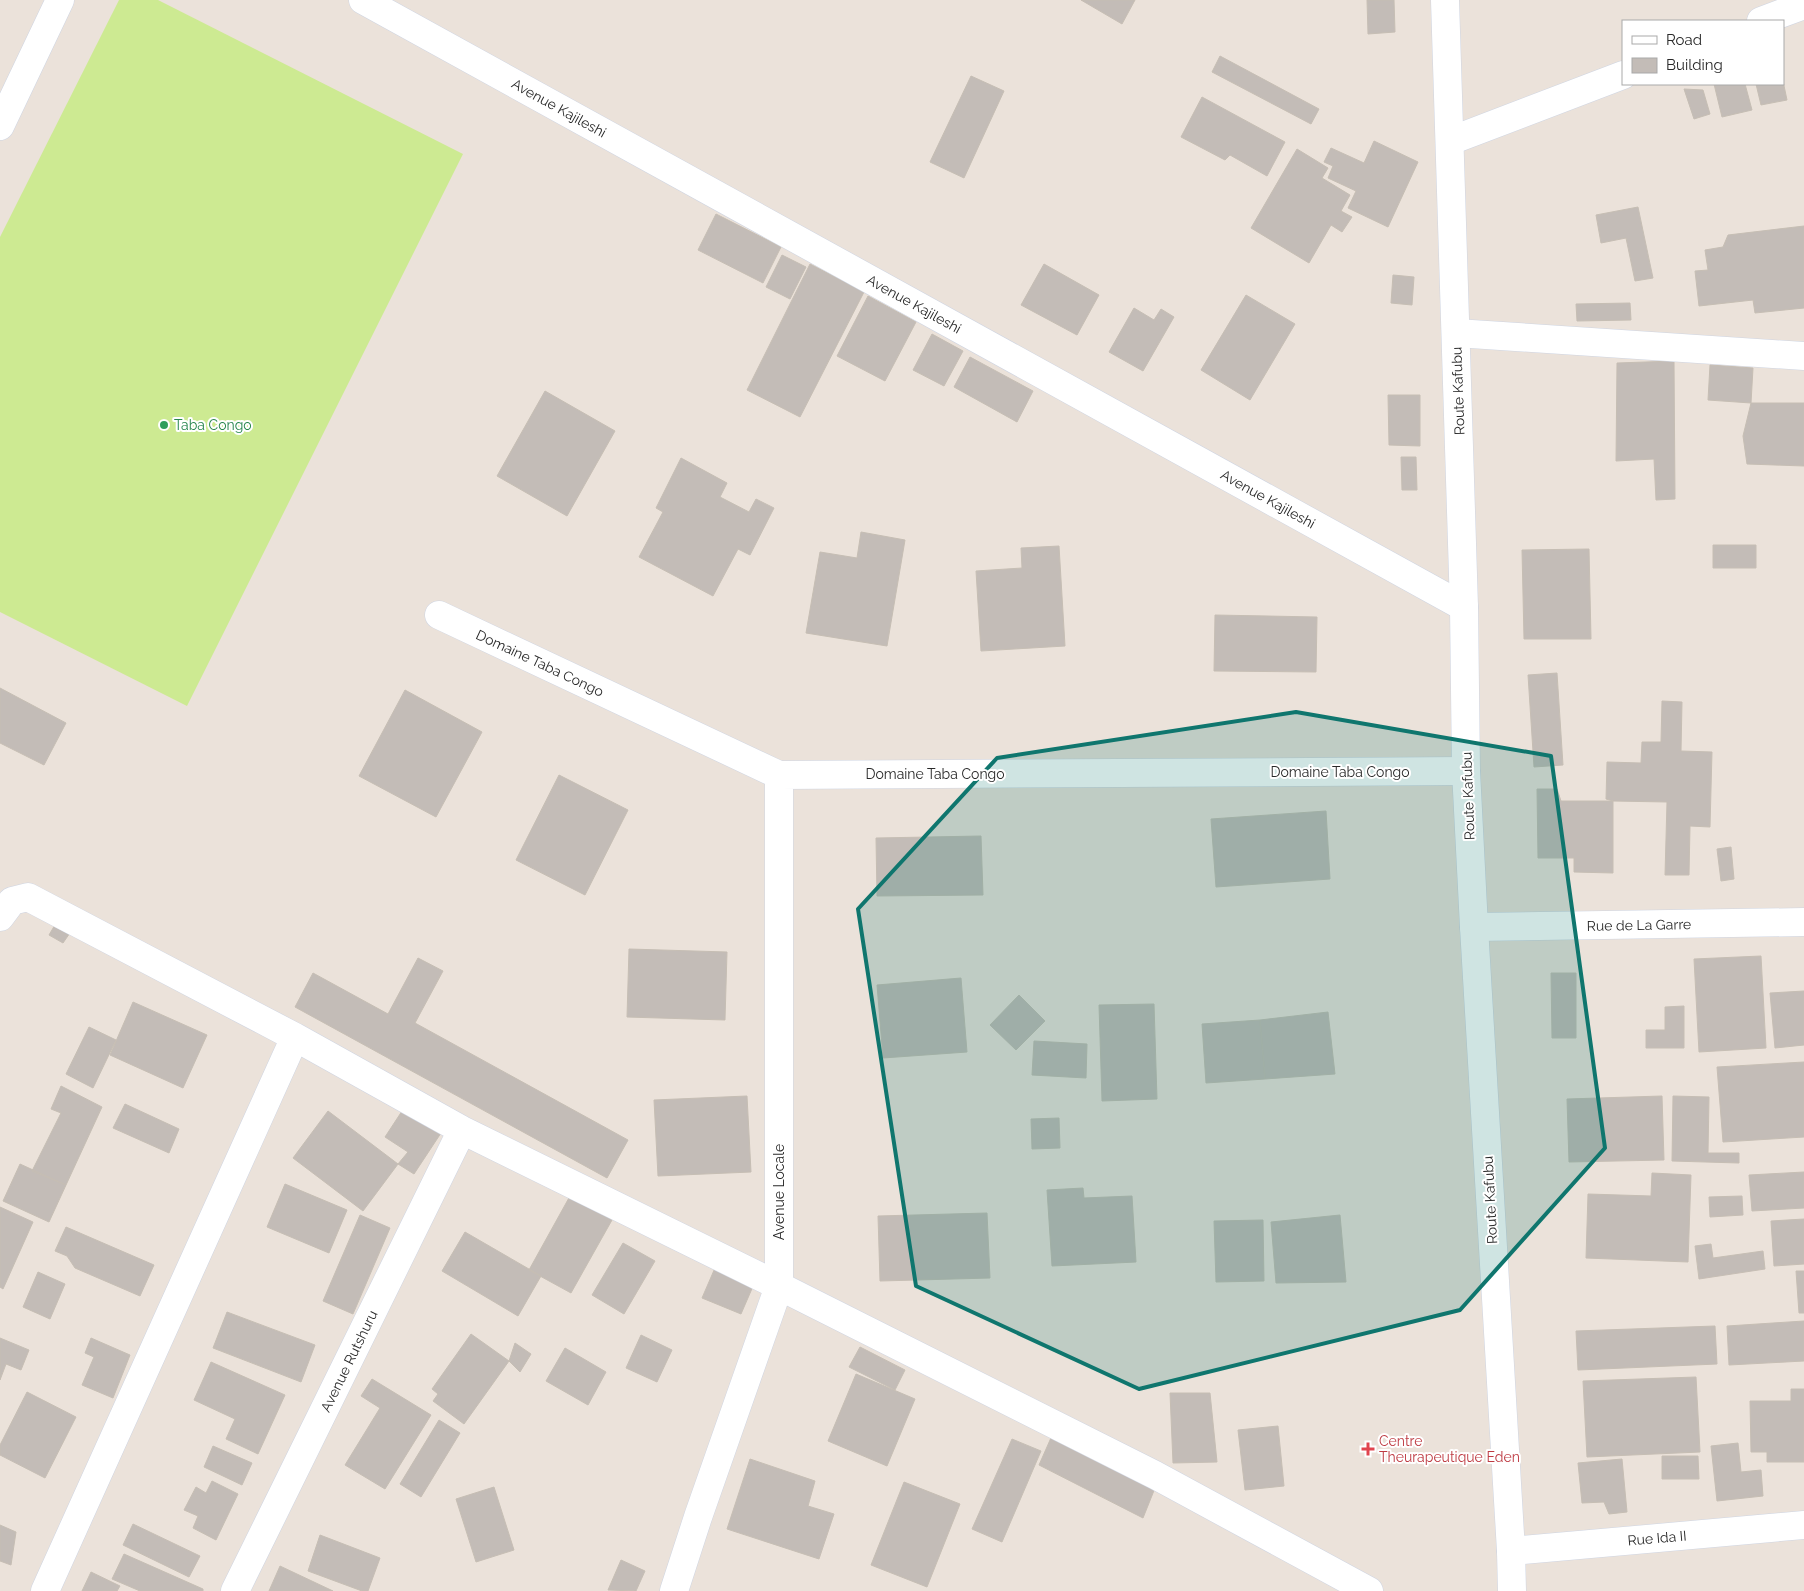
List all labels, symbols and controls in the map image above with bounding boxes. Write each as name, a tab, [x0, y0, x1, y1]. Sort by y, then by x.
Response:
legend	[1622, 20, 1784, 85]
text: Road	[1666, 31, 1702, 49]
text: Building	[1666, 56, 1723, 74]
street label: Avenue Kajileshi	[509, 75, 609, 141]
street label: Avenue Kajileshi	[864, 271, 964, 337]
street label: Route Kafubu	[1448, 347, 1468, 435]
place label: Taba Congo	[174, 417, 252, 433]
marker: Taba Congo	[158, 419, 170, 431]
street label: Avenue Kajileshi	[1218, 466, 1318, 532]
street label: Domaine Taba Congo	[474, 626, 606, 700]
street label: Route Kafubu	[1458, 752, 1478, 840]
street label: Domaine Taba Congo	[1270, 764, 1410, 780]
street label: Domaine Taba Congo	[865, 766, 1005, 782]
street label: Rue de La Garre	[1587, 916, 1691, 934]
street label: Avenue Locale	[771, 1144, 787, 1240]
street label: Route Kafubu	[1480, 1155, 1500, 1245]
street label: Avenue Rutshuru	[317, 1308, 381, 1414]
place label: Centre Theurapeutique Eden	[1379, 1433, 1520, 1465]
marker: Centre Theurapeutique Eden	[1361, 1442, 1375, 1456]
street label: Rue Ida II	[1627, 1527, 1687, 1549]

